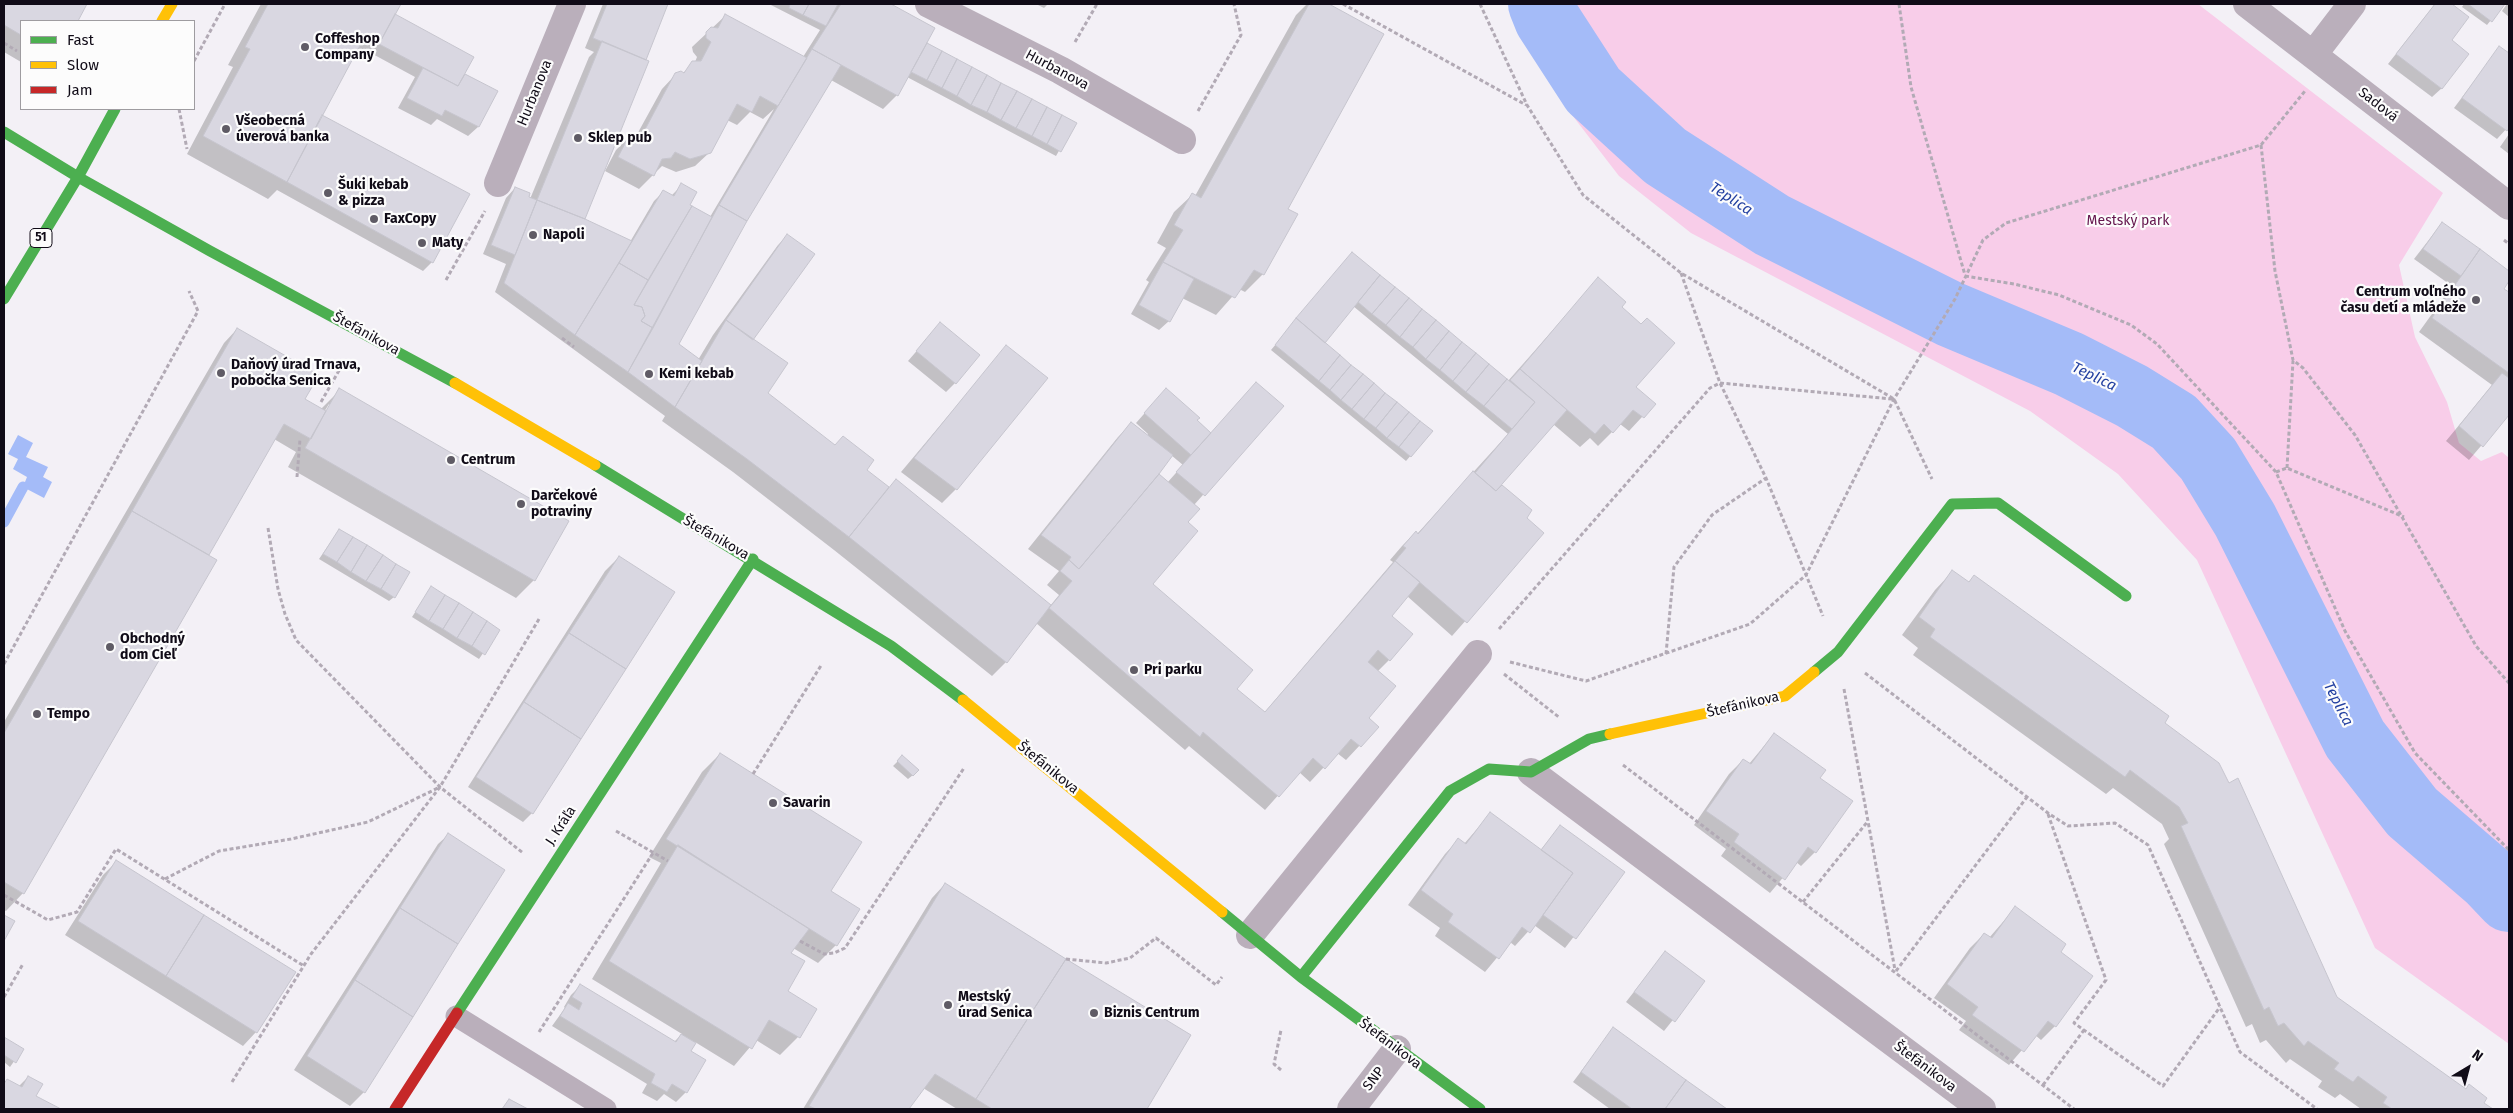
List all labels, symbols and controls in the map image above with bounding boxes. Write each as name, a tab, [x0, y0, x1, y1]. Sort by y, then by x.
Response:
legend	[20, 20, 195, 110]
text: Fast	[67, 31, 94, 49]
place label: Coffeshop Company	[315, 31, 380, 64]
marker: Coffeshop Company	[299, 41, 311, 53]
street label: Hurbanova	[1022, 46, 1092, 94]
text: Slow	[67, 56, 99, 74]
street label: Hurbanova	[514, 58, 556, 128]
text: Jam	[67, 81, 93, 99]
street label: Sadová	[2355, 84, 2401, 126]
place label: Všeobecná úverová banka	[236, 113, 329, 146]
marker: Všeobecná úverová banka	[220, 123, 232, 135]
place label: Sklep pub	[588, 130, 652, 146]
marker: Sklep pub	[572, 132, 584, 144]
place label: Šuki kebab & pizza	[338, 177, 409, 210]
water label: Teplica	[1706, 179, 1756, 219]
marker: Šuki kebab & pizza	[322, 187, 334, 199]
place label: FaxCopy	[384, 211, 436, 227]
marker: FaxCopy	[368, 213, 380, 225]
park label: Mestský park	[2087, 213, 2169, 229]
place label: Napoli	[543, 227, 585, 243]
road number: 51	[30, 228, 52, 248]
marker: Napoli	[527, 229, 539, 241]
place label: Maty	[432, 235, 463, 251]
marker: Maty	[416, 237, 428, 249]
place label: Centrum voľného času detí a mládeže	[2340, 284, 2466, 316]
marker: Centrum voľného času detí a mládeže	[2470, 294, 2482, 306]
street label: Štefánikova	[330, 309, 402, 359]
place label: Daňový úrad Trnava, pobočka Senica	[231, 357, 360, 390]
water label: Teplica	[2069, 359, 2119, 395]
place label: Kemi kebab	[659, 366, 734, 382]
marker: Daňový úrad Trnava, pobočka Senica	[215, 367, 227, 379]
marker: Kemi kebab	[643, 368, 655, 380]
place label: Centrum	[461, 452, 515, 468]
marker: Centrum	[445, 454, 457, 466]
place label: Darčekové potraviny	[531, 488, 597, 520]
marker: Darčekové potraviny	[515, 498, 527, 510]
street label: Štefánikova	[680, 512, 752, 564]
place label: Obchodný dom Cieľ	[120, 631, 185, 664]
marker: Obchodný dom Cieľ	[104, 641, 116, 653]
place label: Pri parku	[1144, 662, 1202, 678]
marker: Pri parku	[1128, 664, 1140, 676]
water label: Teplica	[2319, 679, 2357, 729]
street label: Štefánikova	[1705, 689, 1781, 721]
place label: Tempo	[47, 706, 90, 722]
marker: Tempo	[31, 708, 43, 720]
street label: Štefánikova	[1014, 738, 1082, 798]
place label: Savarin	[783, 795, 831, 811]
marker: Savarin	[767, 797, 779, 809]
street label: J. Kráľa	[542, 803, 580, 849]
place label: Mestský úrad Senica	[958, 989, 1033, 1022]
marker: Mestský úrad Senica	[942, 999, 954, 1011]
place label: Biznis Centrum	[1104, 1005, 1200, 1021]
marker: Biznis Centrum	[1088, 1007, 1100, 1019]
street label: Štefánikova	[1356, 1015, 1424, 1073]
street label: Štefánikova	[1891, 1038, 1959, 1096]
north arrow	[2443, 1043, 2493, 1093]
text: N	[2468, 1046, 2486, 1065]
street label: SNP	[1360, 1064, 1388, 1094]

